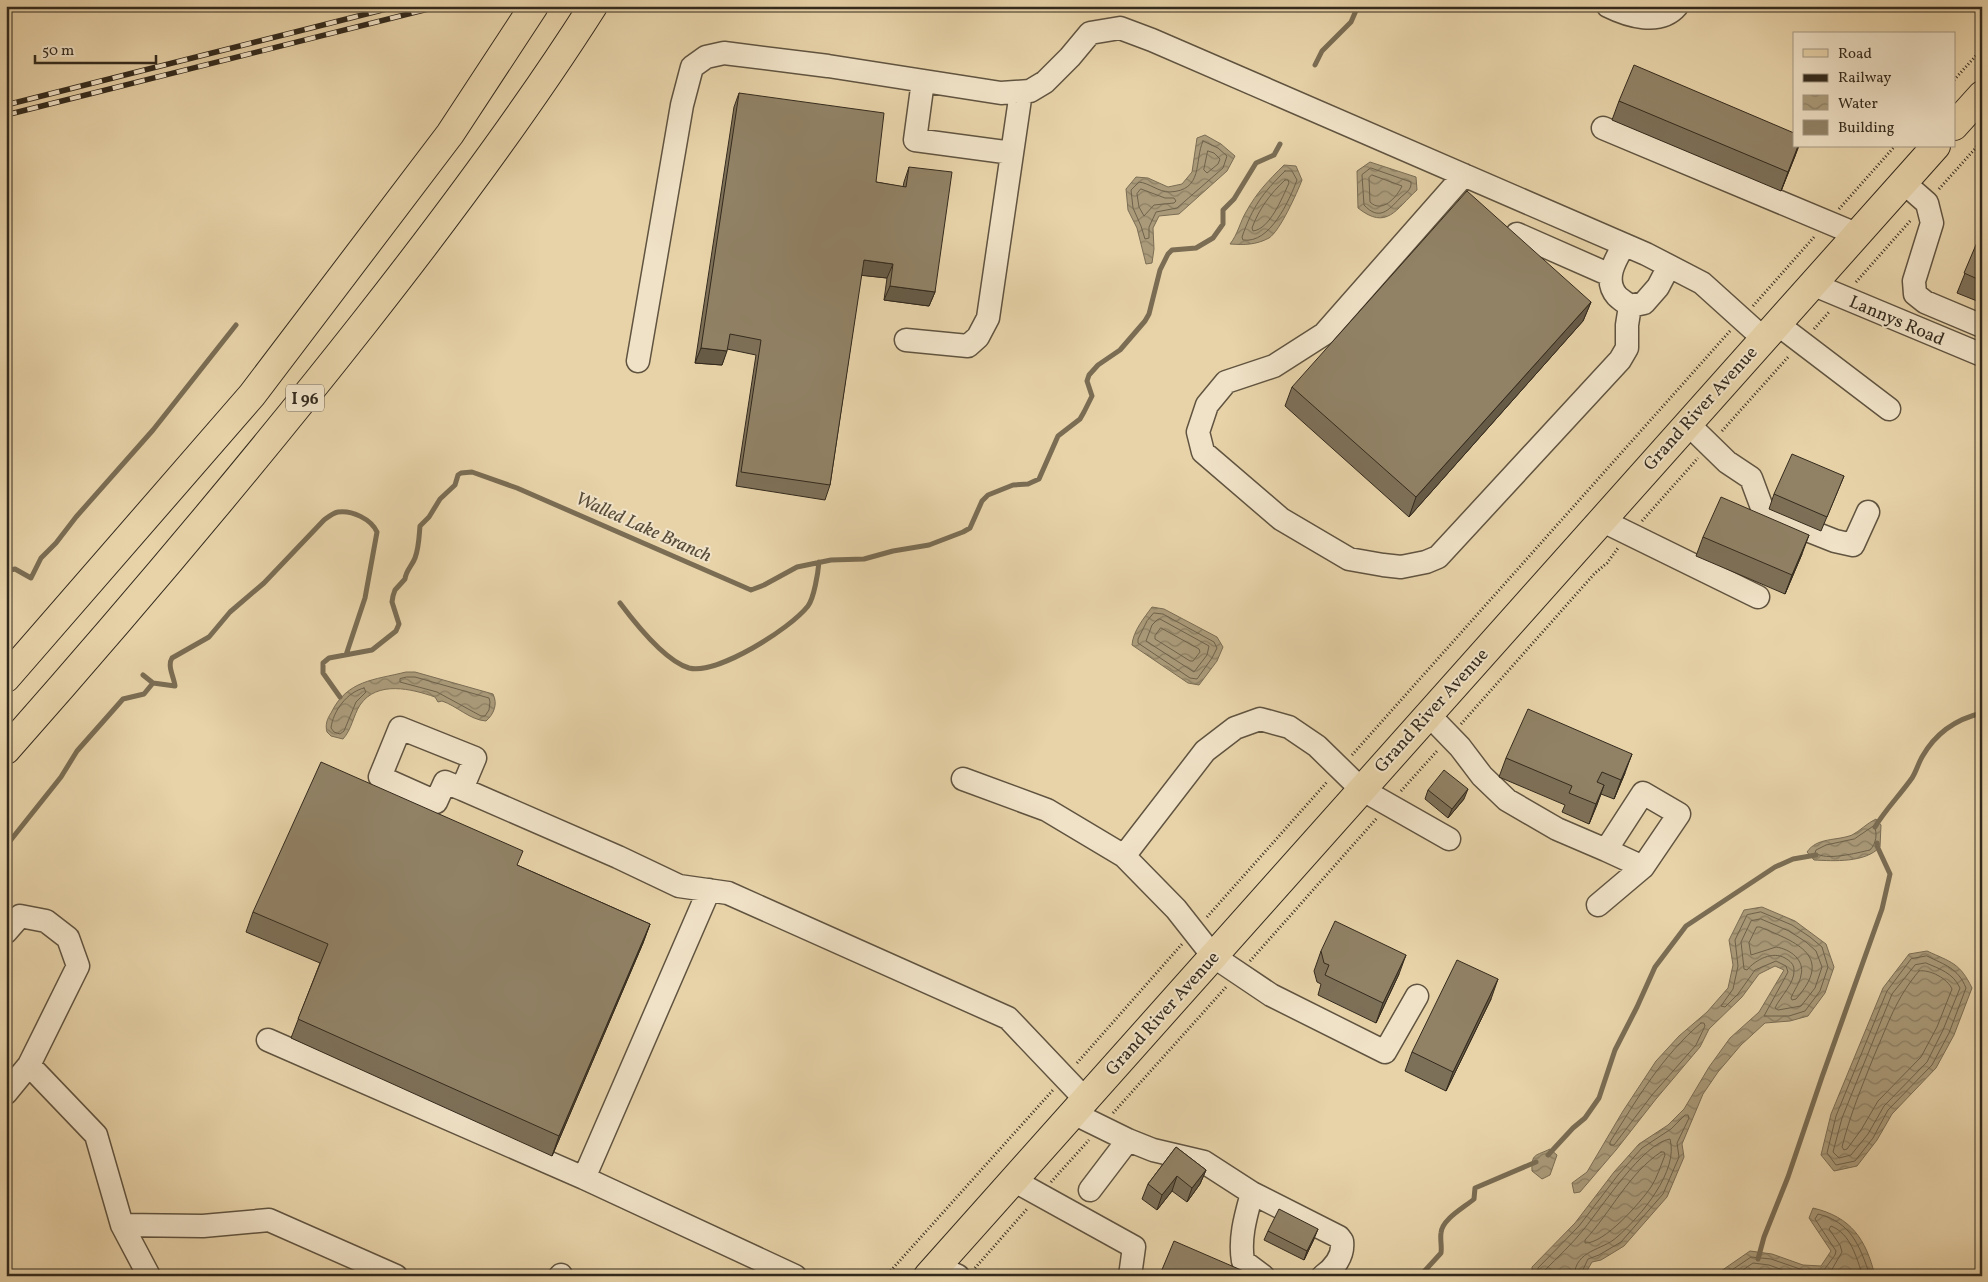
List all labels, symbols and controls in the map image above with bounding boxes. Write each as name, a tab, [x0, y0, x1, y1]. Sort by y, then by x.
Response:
scale bar	[35, 32, 156, 64]
legend	[1793, 32, 1956, 148]
text: 50 m	[42, 41, 74, 62]
text: Road	[1838, 44, 1872, 65]
text: Railway	[1838, 68, 1891, 89]
text: Water	[1838, 94, 1878, 115]
text: Building	[1838, 118, 1895, 139]
street label: Lannys Road	[1845, 290, 1948, 353]
street label: Grand River Avenue	[1638, 341, 1764, 477]
road number: I 96	[286, 384, 324, 412]
water label: Walled Lake Branch	[571, 486, 715, 569]
street label: Grand River Avenue	[1369, 643, 1495, 779]
street label: Grand River Avenue	[1100, 946, 1226, 1082]

